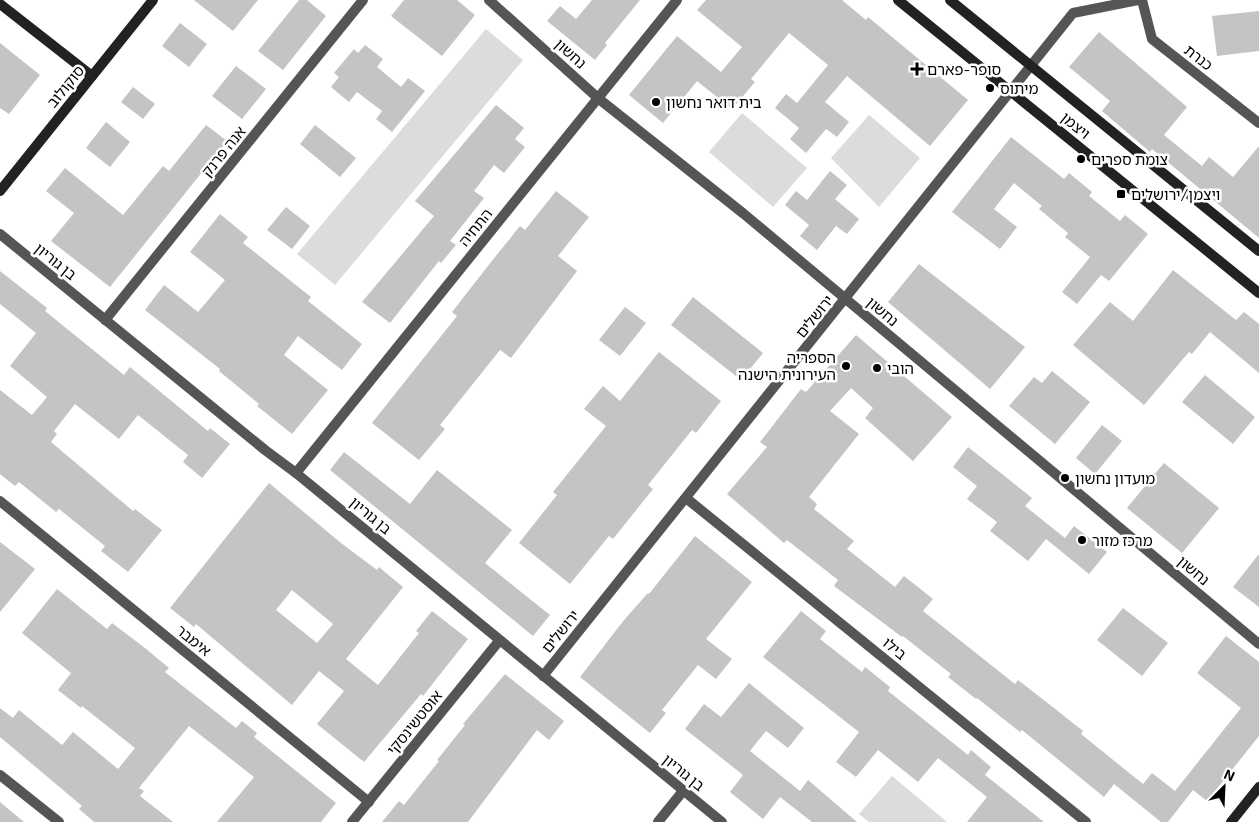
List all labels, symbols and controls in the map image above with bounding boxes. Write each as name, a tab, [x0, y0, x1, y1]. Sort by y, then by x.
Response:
street label: נחשון	[552, 34, 590, 72]
street label: כנרת	[1181, 40, 1217, 74]
place label: סופר-פארם	[927, 60, 1001, 78]
street label: סוקולוב	[43, 61, 87, 111]
marker: סופר-פארם	[911, 63, 923, 75]
place label: מיתוס	[1000, 79, 1038, 97]
marker: מיתוס	[984, 82, 996, 94]
place label: בית דואר נחשון	[666, 93, 762, 111]
marker: בית דואר נחשון	[650, 96, 662, 108]
street label: ויצמן	[1058, 108, 1094, 142]
street label: אנה פרנק	[197, 122, 249, 180]
place label: צומת ספרים	[1091, 150, 1168, 168]
marker: צומת ספרים	[1075, 153, 1087, 165]
place label: ויצמן/ירושלים	[1131, 185, 1220, 203]
marker: ויצמן/ירושלים	[1115, 188, 1127, 200]
street label: התחיה	[454, 205, 496, 249]
street label: בן גוריון	[31, 239, 81, 284]
street label: ירושלים	[791, 291, 837, 341]
street label: נחשון	[863, 293, 903, 329]
place label: הספריה העירונית הישנה	[738, 348, 836, 383]
place label: הובי	[887, 359, 914, 377]
marker: הספריה העירונית הישנה	[840, 360, 852, 372]
marker: הובי	[871, 362, 883, 374]
place label: מועדון נחשון	[1075, 469, 1155, 487]
marker: מועדון נחשון	[1059, 472, 1071, 484]
street label: בן גוריון	[347, 493, 396, 538]
place label: מרכז מזור	[1092, 531, 1153, 549]
marker: מרכז מזור	[1076, 534, 1088, 546]
street label: נחשון	[1174, 552, 1214, 588]
street label: ירושלים	[537, 606, 583, 656]
street label: אימבר	[173, 621, 215, 659]
street label: בילו	[879, 633, 911, 663]
street label: אוסטשינסקי	[383, 686, 445, 758]
street label: בן גוריון	[659, 750, 709, 795]
north arrow	[1199, 762, 1249, 812]
text: N	[1221, 765, 1238, 784]

